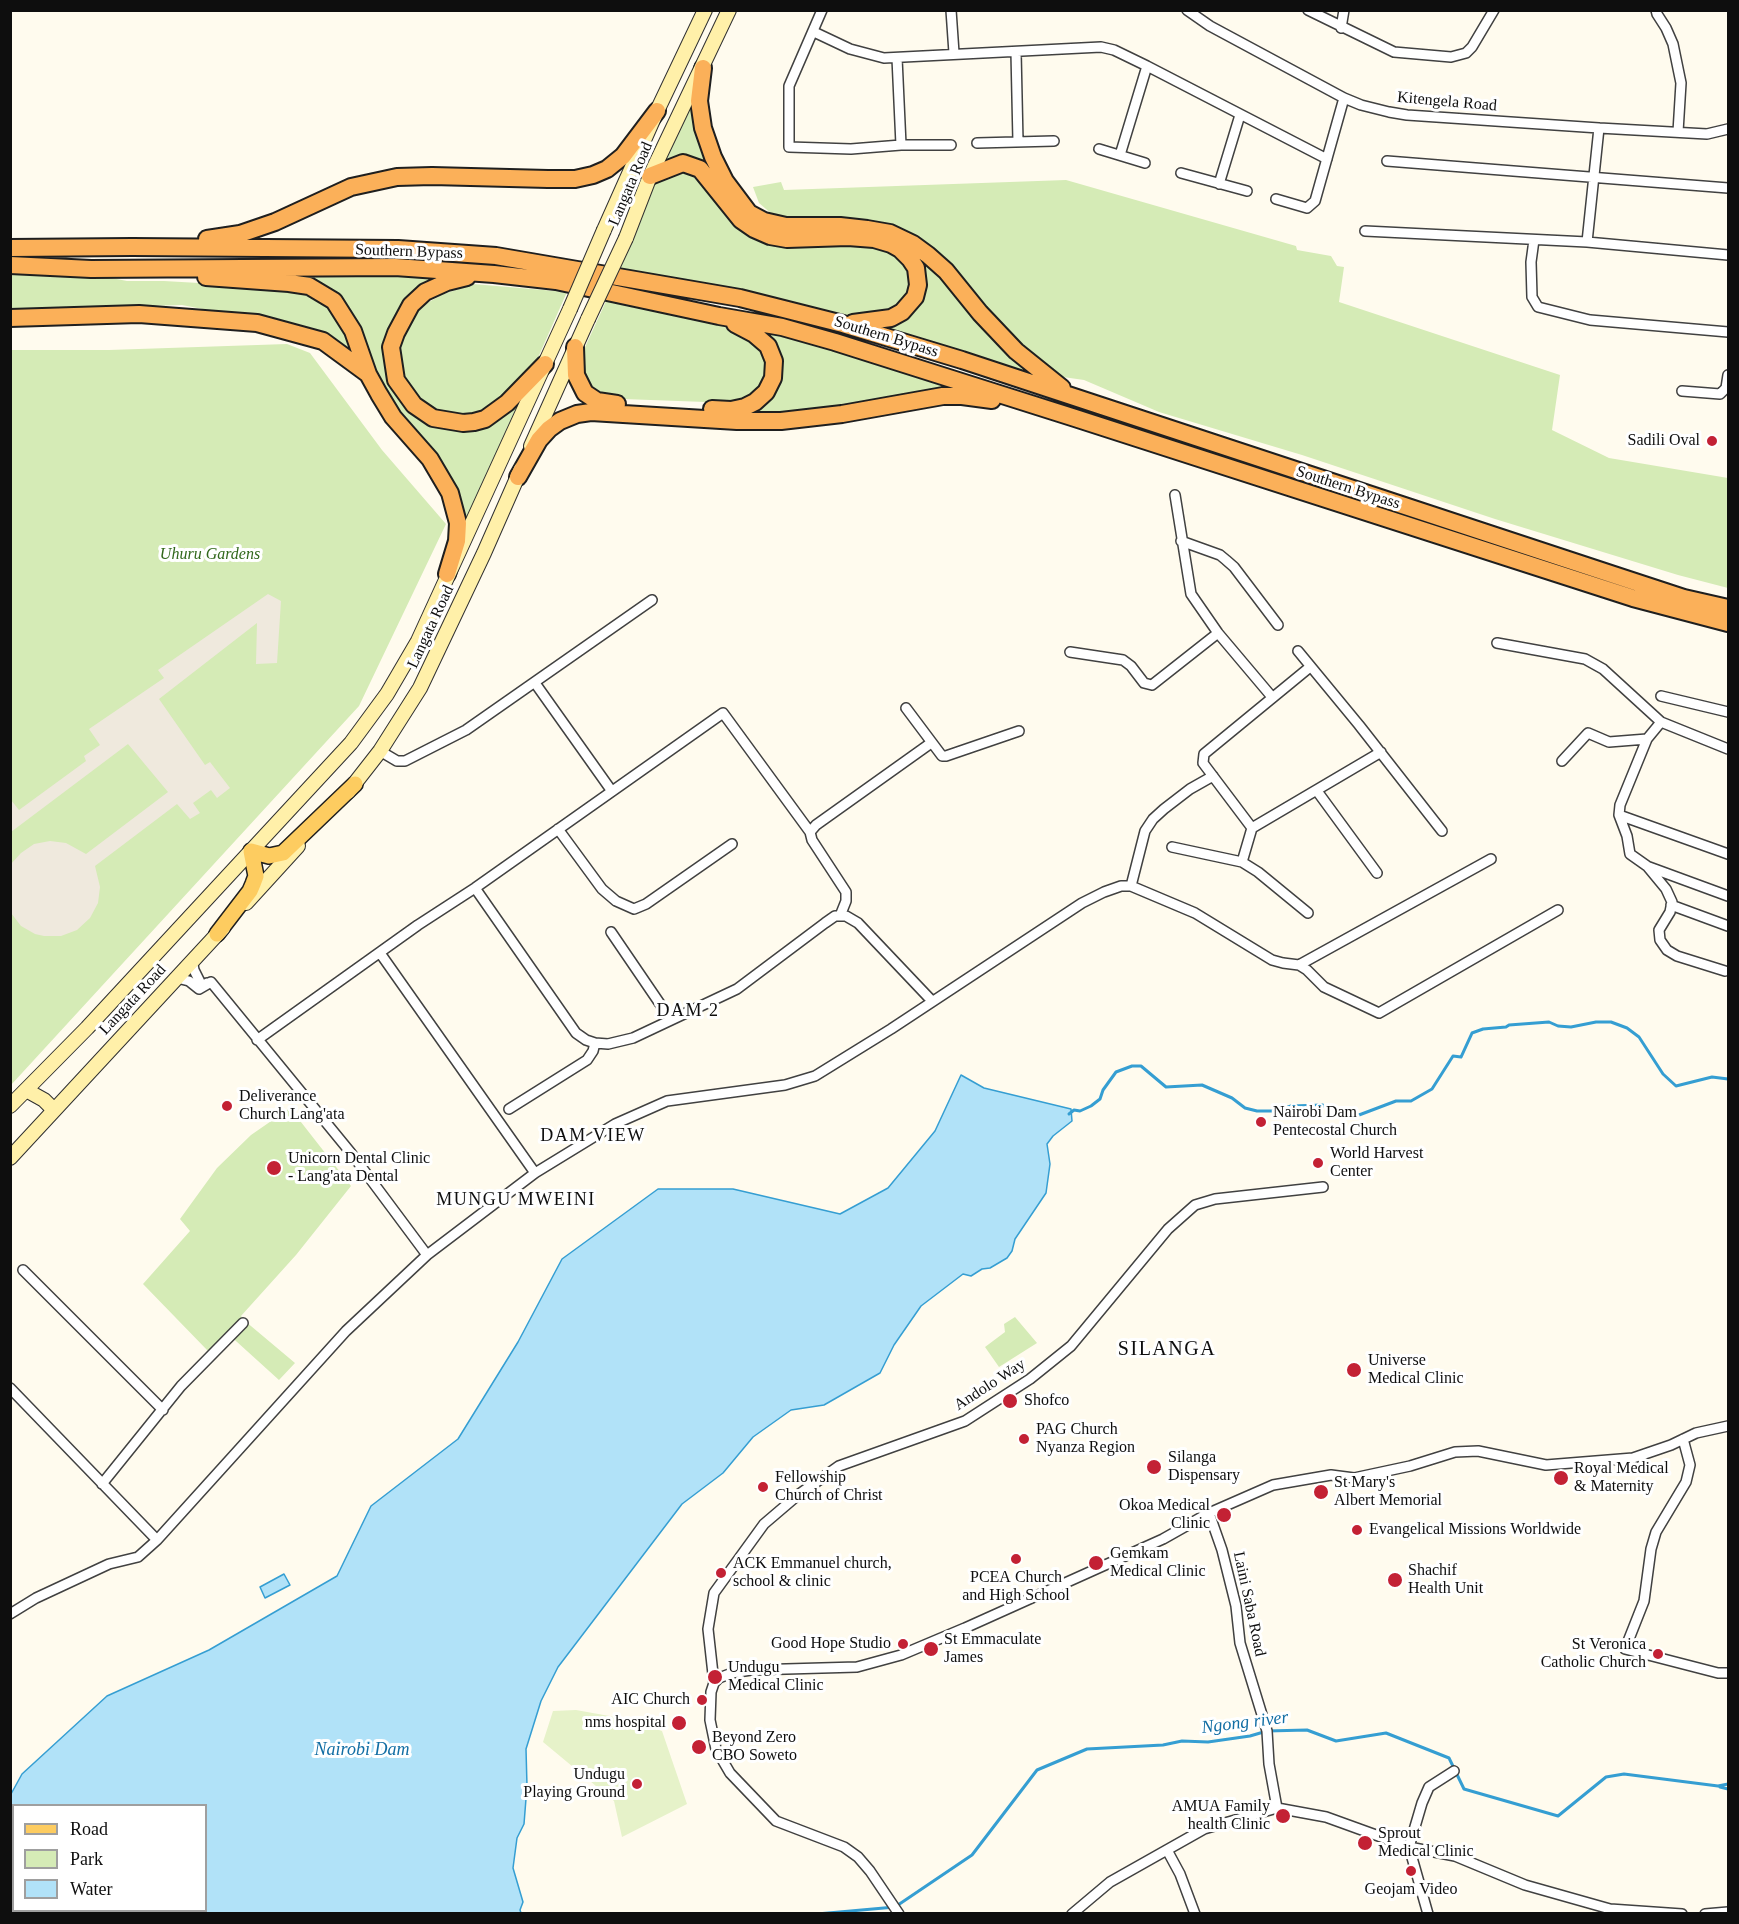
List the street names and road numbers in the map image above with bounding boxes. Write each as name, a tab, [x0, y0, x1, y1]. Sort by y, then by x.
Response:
street label: Kitengela Road	[1396, 88, 1498, 116]
street label: Langata Road	[605, 139, 657, 229]
street label: Southern Bypass	[355, 241, 463, 263]
street label: Southern Bypass	[832, 312, 940, 362]
street label: Southern Bypass	[1294, 462, 1402, 514]
street label: Langata Road	[403, 582, 459, 672]
street label: Langata Road	[96, 961, 170, 1039]
street label: Andolo Way	[951, 1355, 1029, 1415]
street label: Laini Saba Road	[1229, 1550, 1269, 1658]

